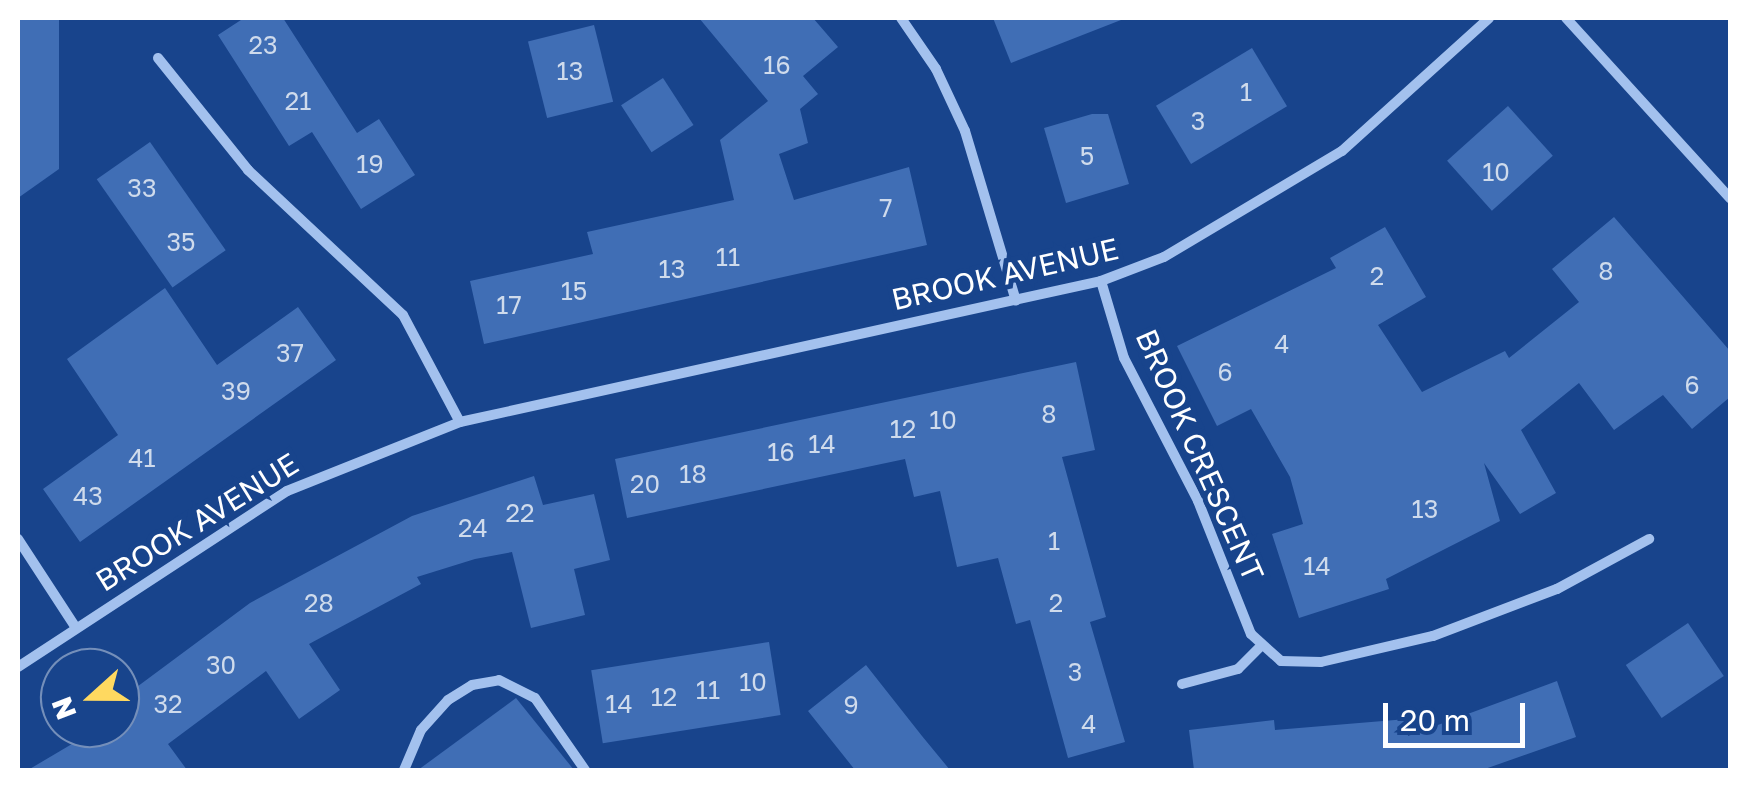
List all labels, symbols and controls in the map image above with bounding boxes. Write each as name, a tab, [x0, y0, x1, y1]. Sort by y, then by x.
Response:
house number: 23	[248, 30, 278, 60]
house number: 16	[763, 50, 791, 80]
house number: 13	[557, 56, 583, 86]
house number: 1	[1240, 77, 1252, 107]
house number: 21	[285, 86, 311, 116]
house number: 3	[1191, 106, 1205, 136]
house number: 5	[1080, 141, 1094, 171]
house number: 19	[356, 149, 384, 179]
house number: 10	[1482, 157, 1510, 187]
house number: 33	[127, 173, 157, 203]
house number: 7	[879, 193, 893, 223]
house number: 35	[166, 227, 196, 257]
street label: BROOK AVENUE	[888, 230, 1122, 318]
house number: 11	[716, 242, 740, 272]
house number: 13	[659, 254, 685, 284]
house number: 8	[1598, 256, 1614, 286]
house number: 2	[1370, 261, 1384, 291]
house number: 15	[561, 276, 587, 306]
house number: 17	[496, 290, 522, 320]
street label: BROOK CRESCENT	[1128, 324, 1272, 586]
house number: 4	[1274, 329, 1290, 359]
house number: 37	[276, 338, 304, 368]
house number: 6	[1217, 357, 1233, 387]
house number: 6	[1684, 370, 1700, 400]
house number: 39	[221, 376, 251, 406]
house number: 8	[1041, 399, 1057, 429]
house number: 10	[929, 405, 957, 435]
house number: 12	[890, 414, 916, 444]
house number: 14	[808, 429, 836, 459]
house number: 16	[767, 437, 795, 467]
house number: 41	[128, 443, 156, 473]
street label: BROOK AVENUE	[89, 445, 305, 599]
house number: 18	[679, 459, 707, 489]
house number: 20	[630, 469, 660, 499]
house number: 43	[73, 481, 103, 511]
house number: 13	[1412, 494, 1438, 524]
house number: 22	[506, 498, 534, 528]
house number: 24	[458, 513, 488, 543]
house number: 1	[1048, 526, 1060, 556]
house number: 14	[1303, 551, 1331, 581]
house number: 28	[304, 588, 334, 618]
house number: 2	[1049, 588, 1063, 618]
north arrow	[40, 648, 140, 748]
house number: 30	[206, 650, 236, 680]
house number: 3	[1068, 657, 1082, 687]
house number: 10	[739, 667, 767, 697]
house number: 11	[696, 675, 720, 705]
house number: 12	[651, 682, 677, 712]
scale bar	[1388, 683, 1530, 745]
house number: 32	[153, 689, 183, 719]
house number: 14	[605, 689, 633, 719]
house number: 9	[843, 690, 859, 720]
text: N	[44, 692, 83, 724]
text: 20 m	[1400, 702, 1470, 738]
house number: 4	[1081, 709, 1097, 739]

